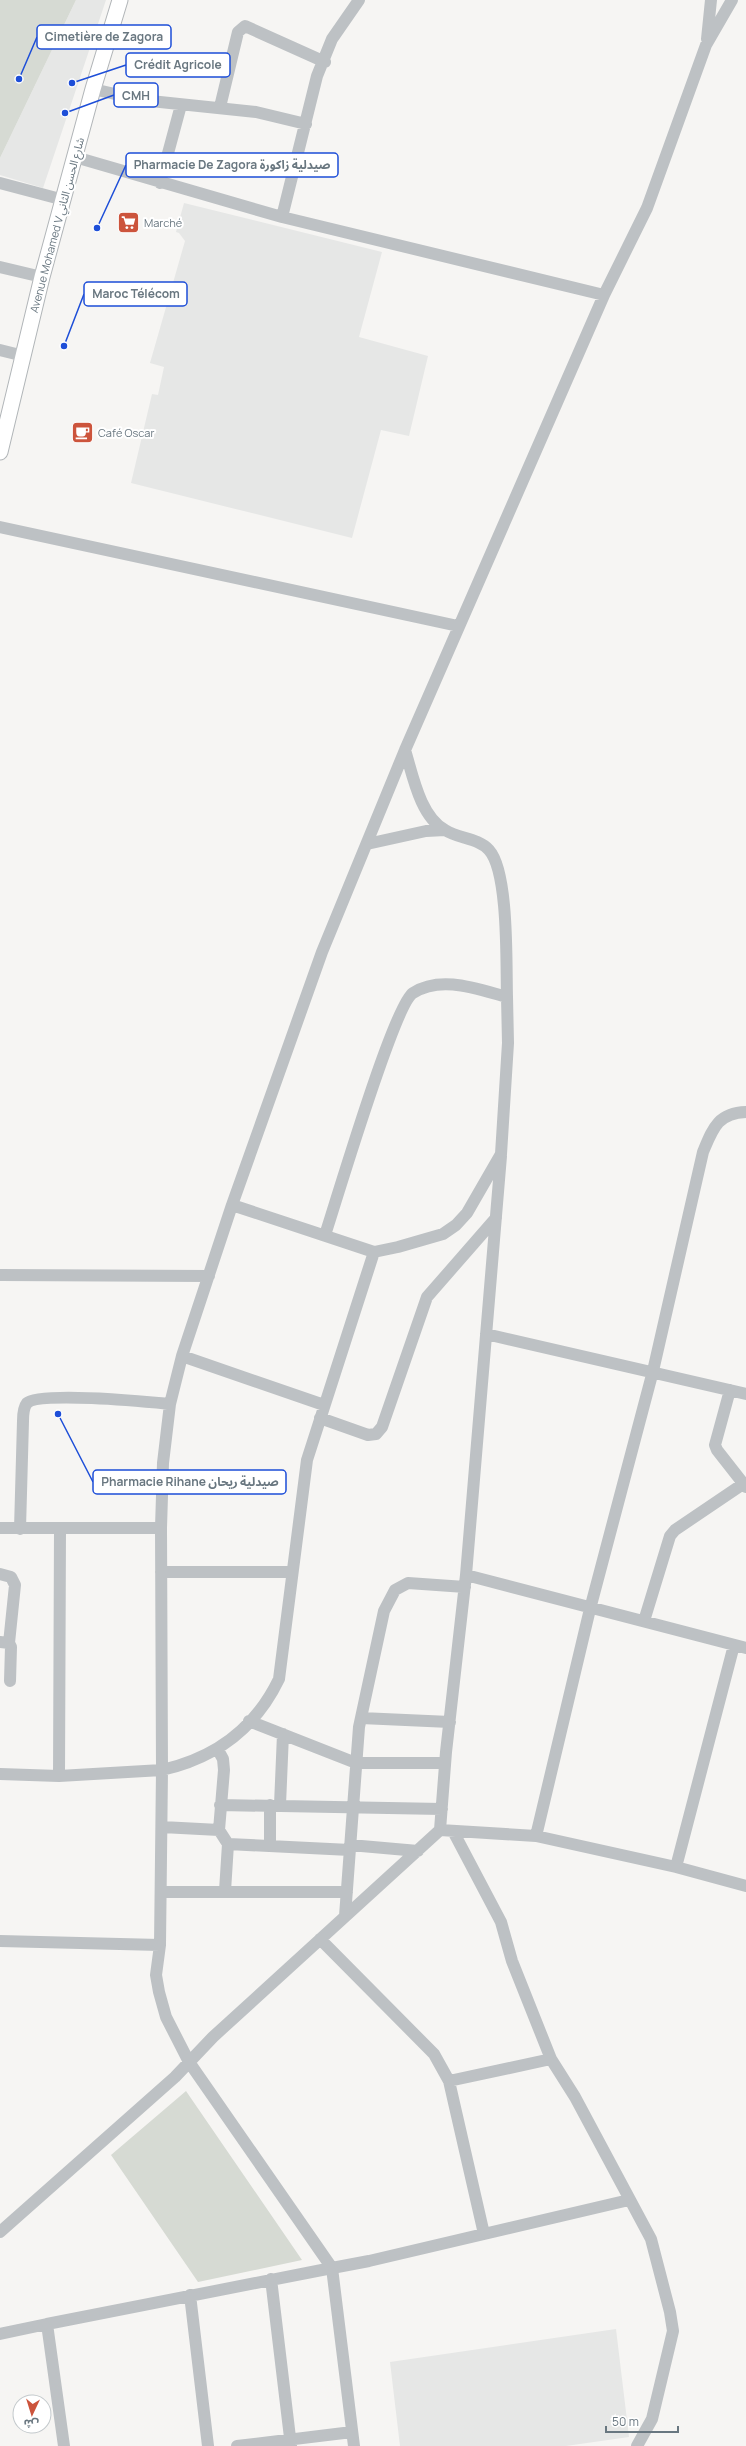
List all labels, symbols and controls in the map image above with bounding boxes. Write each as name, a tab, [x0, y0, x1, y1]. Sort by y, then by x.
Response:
callout: Cimetière de Zagora	[37, 25, 171, 49]
text: Cimetière de Zagora	[45, 28, 163, 45]
callout: Crédit Agricole	[126, 53, 230, 77]
text: Crédit Agricole	[134, 56, 222, 73]
callout: CMH	[114, 83, 158, 107]
text: CMH	[122, 87, 150, 104]
street label: Avenue Mohamed V شارع الحسن الثاني	[26, 135, 90, 315]
callout: Pharmacie De Zagora صيدلية زاكورة	[126, 153, 338, 177]
text: Pharmacie De Zagora صيدلية زاكورة	[134, 156, 331, 173]
supermarket icon: Marché	[116, 210, 142, 236]
place label: Marché	[144, 215, 183, 230]
callout: Maroc Télécom	[84, 282, 187, 306]
text: Maroc Télécom	[92, 285, 180, 302]
cafe icon: Café Oscar	[69, 420, 95, 446]
place label: Café Oscar	[98, 425, 154, 440]
callout: Pharmacie Rihane صيدلية ريحان	[93, 1470, 286, 1494]
text: Pharmacie Rihane صيدلية ريحان	[101, 1473, 279, 1490]
north arrow	[12, 2394, 52, 2434]
scale bar	[606, 2408, 678, 2434]
text: 50 m	[612, 2413, 639, 2430]
text: ش	[23, 2416, 39, 2432]

